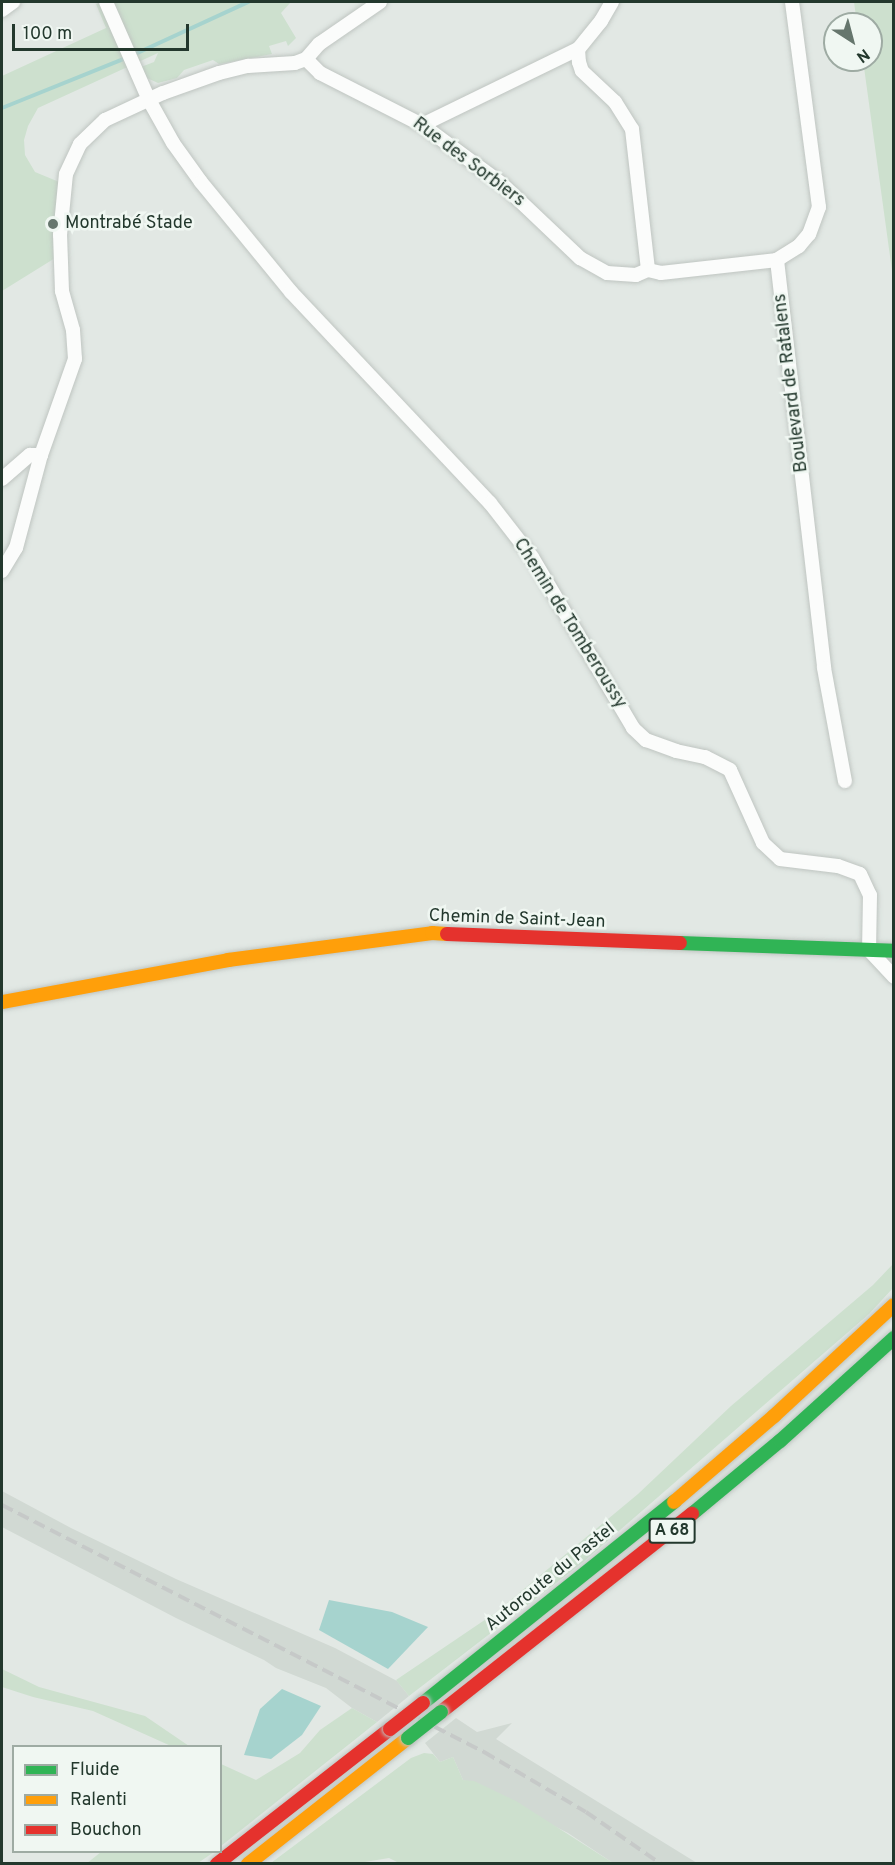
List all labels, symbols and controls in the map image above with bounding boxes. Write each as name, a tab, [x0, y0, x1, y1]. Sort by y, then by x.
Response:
scale bar	[15, 12, 192, 50]
north arrow	[823, 12, 883, 72]
text: 100 m	[23, 23, 72, 46]
text: N	[852, 43, 873, 66]
street label: Rue des Sorbiers	[408, 114, 528, 212]
place label: Montrabé Stade	[65, 213, 193, 235]
marker: Montrabé Stade	[46, 217, 60, 231]
street label: Boulevard de Ratalens	[770, 292, 814, 474]
street label: Chemin de Tomberoussy	[508, 535, 630, 713]
street label: Chemin de Saint-Jean	[428, 906, 606, 934]
road number: A 68	[648, 1518, 696, 1544]
street label: Autoroute du Pastel	[482, 1519, 620, 1637]
legend	[12, 1745, 222, 1853]
text: Fluide	[70, 1759, 119, 1782]
text: Ralenti	[70, 1789, 127, 1812]
text: Bouchon	[70, 1819, 142, 1842]

